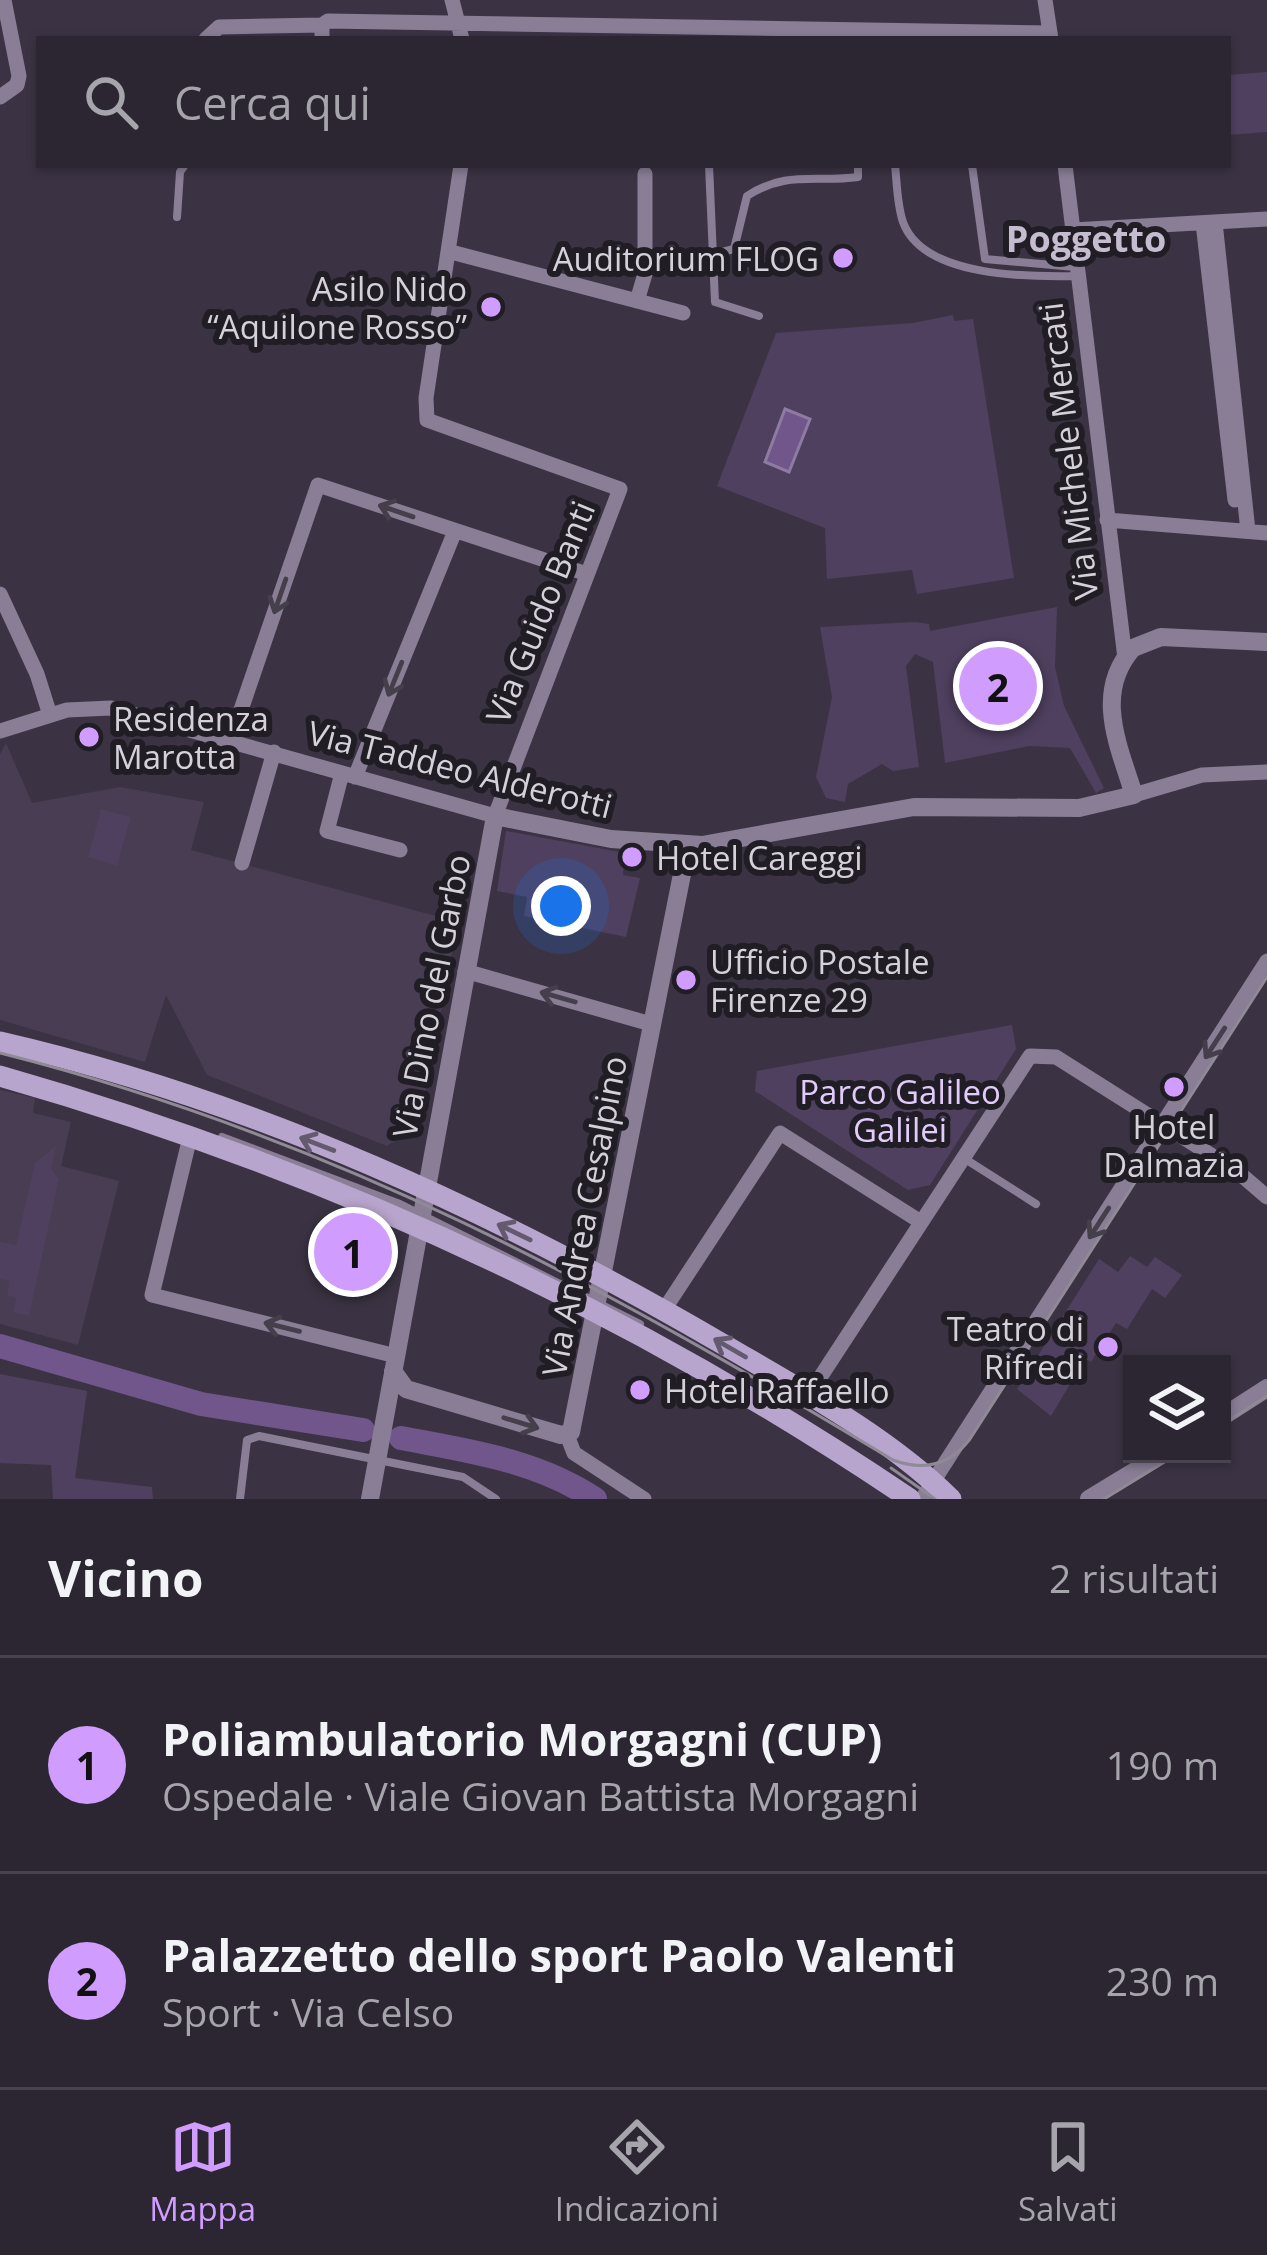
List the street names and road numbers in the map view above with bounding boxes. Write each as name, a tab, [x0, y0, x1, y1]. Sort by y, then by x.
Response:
street label: Via Michele Mercati	[1027, 300, 1109, 602]
street label: Via Guido Banti	[475, 494, 605, 730]
street label: Via Taddeo Alderotti	[303, 709, 617, 829]
street label: Via Dino del Garbo	[381, 851, 481, 1141]
street label: Via Andrea Cesalpino	[531, 1052, 637, 1380]

